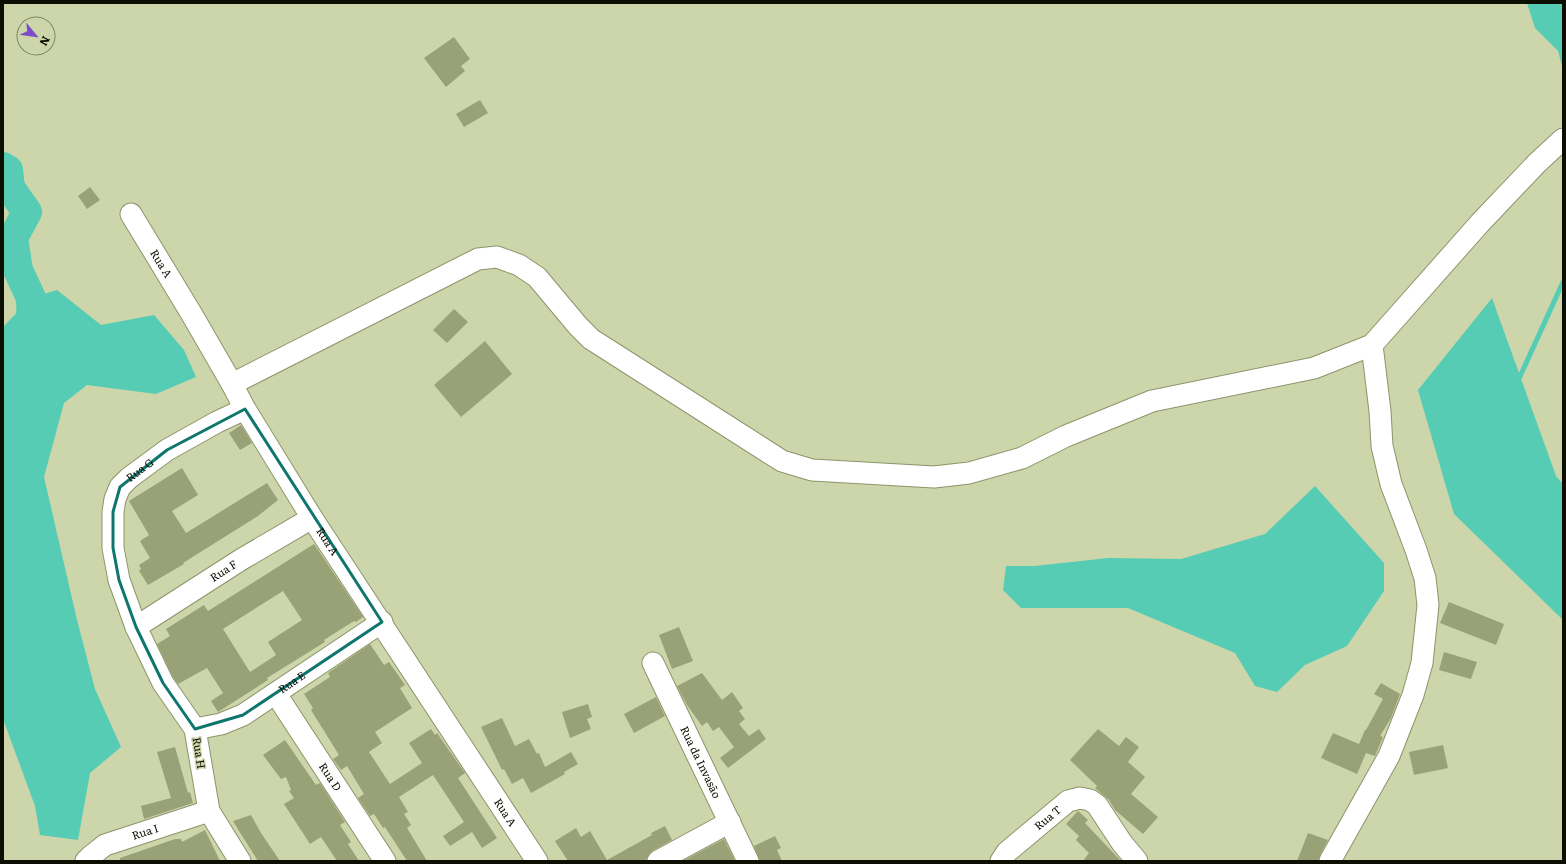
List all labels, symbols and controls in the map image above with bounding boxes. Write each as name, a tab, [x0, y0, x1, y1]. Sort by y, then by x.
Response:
north arrow	[16, 16, 56, 56]
text: N	[36, 33, 55, 49]
street label: Rua A	[147, 246, 177, 280]
street label: Rua G	[122, 454, 156, 485]
street label: Rua A	[313, 524, 343, 558]
street label: Rua F	[206, 555, 240, 585]
street label: Rua E	[275, 667, 308, 696]
street label: Rua da Invasão	[677, 723, 726, 801]
street label: Rua H	[190, 736, 210, 770]
street label: Rua D	[316, 759, 346, 794]
street label: Rua A	[491, 795, 521, 829]
street label: Rua T	[1030, 801, 1064, 833]
street label: Rua I	[129, 819, 160, 843]

